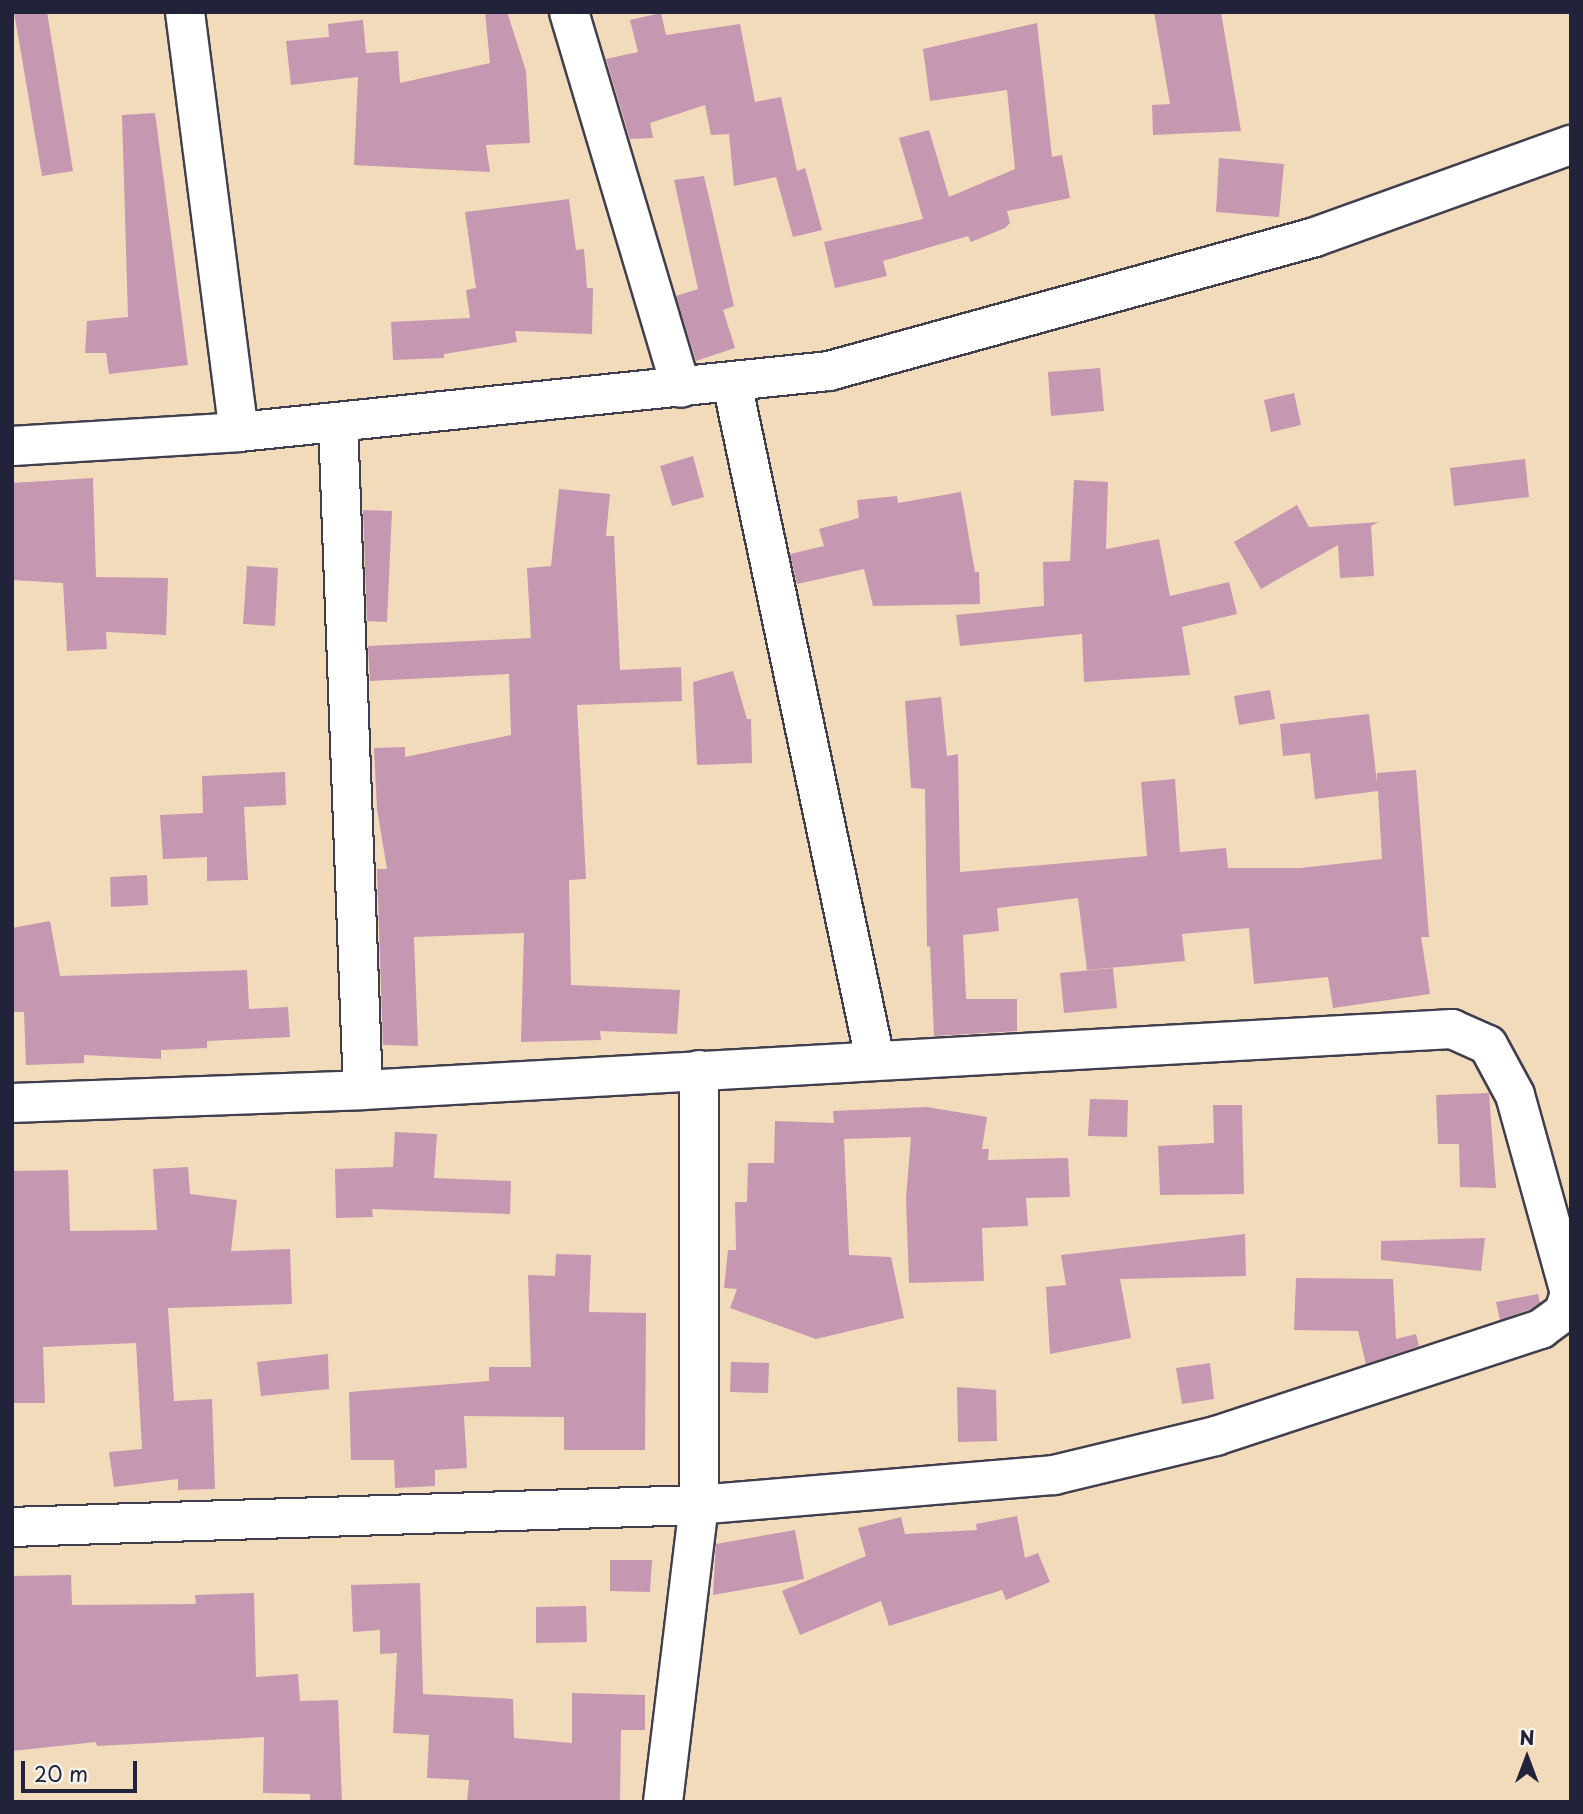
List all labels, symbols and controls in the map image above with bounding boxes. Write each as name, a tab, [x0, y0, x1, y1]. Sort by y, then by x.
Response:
north arrow	[1492, 1723, 1562, 1793]
text: N	[1519, 1723, 1535, 1751]
scale bar	[24, 1748, 140, 1792]
text: 20 m	[34, 1757, 88, 1789]

